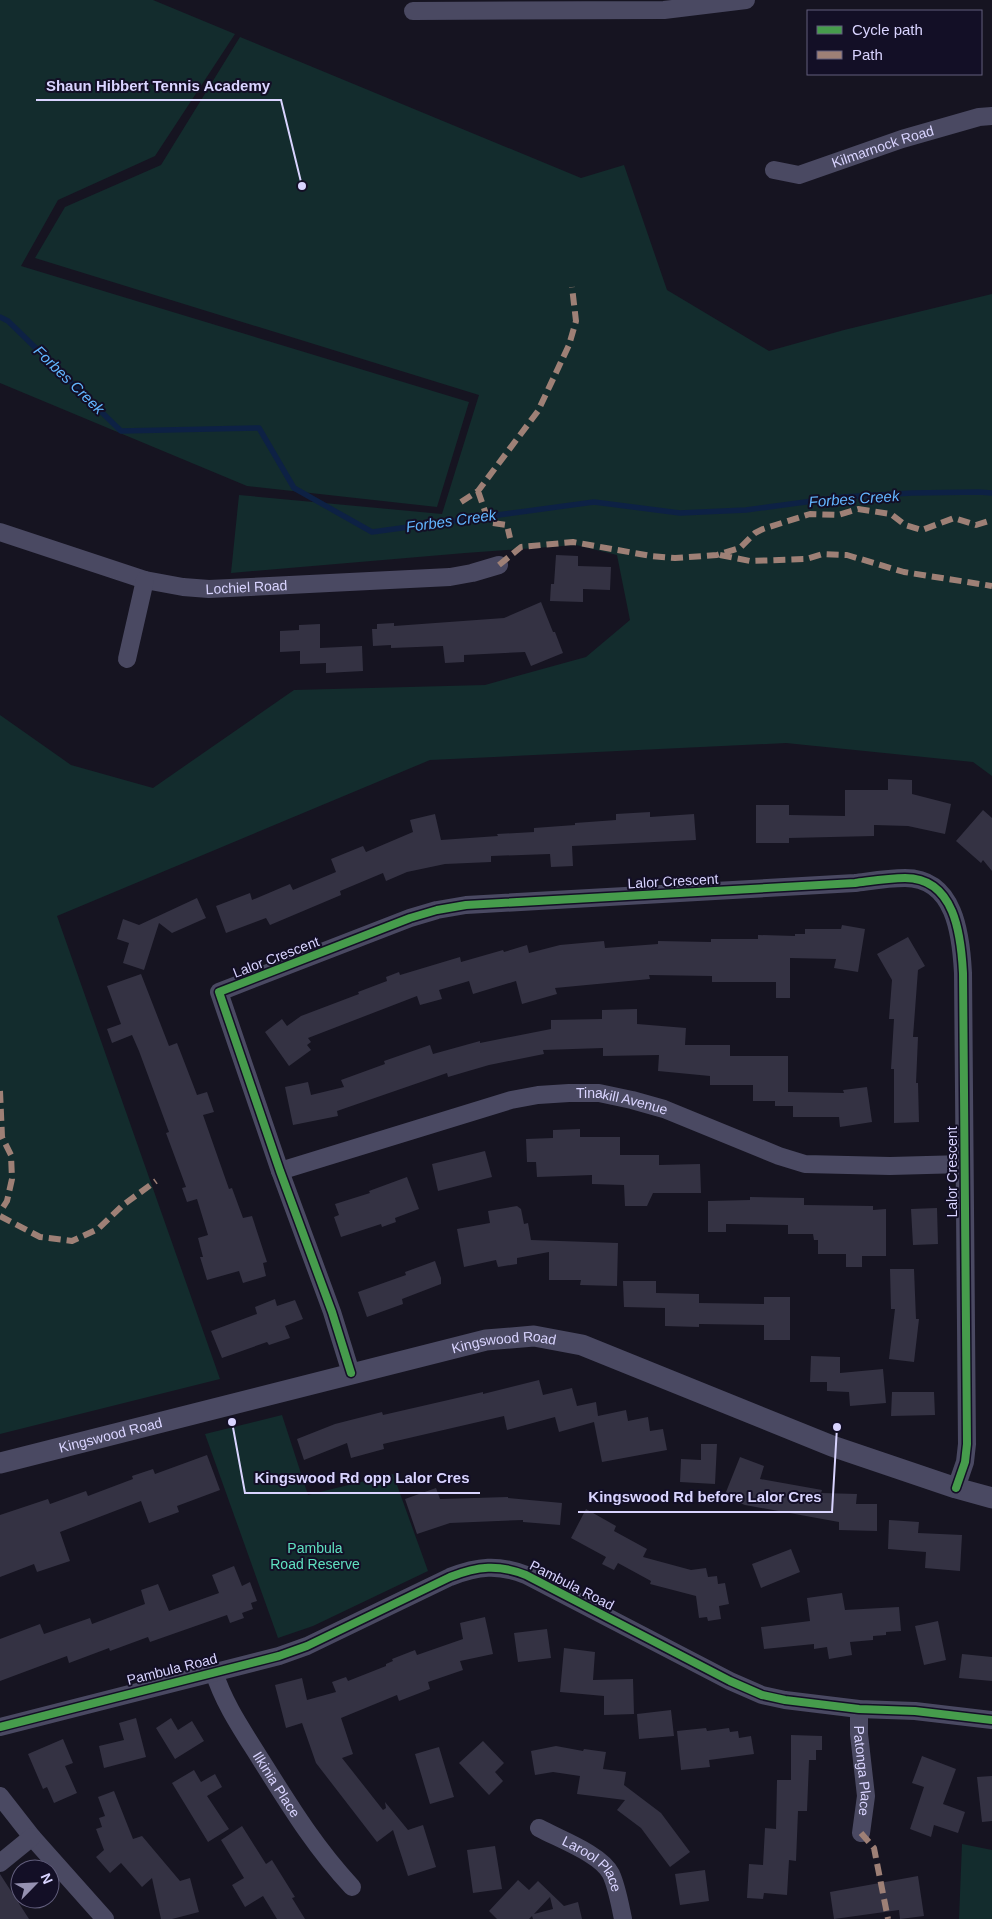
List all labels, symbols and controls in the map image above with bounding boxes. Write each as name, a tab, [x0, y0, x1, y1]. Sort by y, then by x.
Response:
legend	[807, 10, 982, 75]
text: Cycle path	[852, 21, 923, 38]
text: Path	[852, 46, 883, 63]
callout: Shaun Hibbert Tennis Academy	[36, 70, 281, 100]
text: Shaun Hibbert Tennis Academy	[46, 77, 271, 94]
street label: Kilmarnock Road	[830, 122, 936, 171]
water label: Forbes Creek	[31, 342, 109, 418]
water label: Forbes Creek	[808, 487, 901, 510]
water label: Forbes Creek	[405, 506, 499, 535]
street label: Lochiel Road	[205, 577, 288, 597]
street label: Lalor Crescent	[627, 871, 719, 891]
street label: Lalor Crescent	[231, 933, 321, 981]
street label: Tinakill Avenue	[576, 1085, 670, 1118]
street label: Lalor Crescent	[944, 1126, 960, 1218]
street label: Kingswood Road	[450, 1328, 558, 1356]
street label: Kingswood Road	[57, 1414, 164, 1456]
callout: Kingswood Rd opp Lalor Cres	[245, 1463, 480, 1493]
text: Kingswood Rd opp Lalor Cres	[254, 1469, 470, 1486]
callout: Kingswood Rd before Lalor Cres	[578, 1482, 832, 1512]
text: Kingswood Rd before Lalor Cres	[588, 1488, 822, 1505]
park label: Pambula Road Reserve	[270, 1540, 360, 1572]
street label: Pambula Road	[527, 1557, 617, 1613]
street label: Pambula Road	[125, 1650, 219, 1688]
street label: Patonga Place	[851, 1725, 874, 1817]
street label: Ilkinia Place	[250, 1749, 304, 1821]
street label: Larool Place	[560, 1833, 625, 1894]
north arrow	[10, 1859, 60, 1909]
text: N	[38, 1871, 56, 1887]

